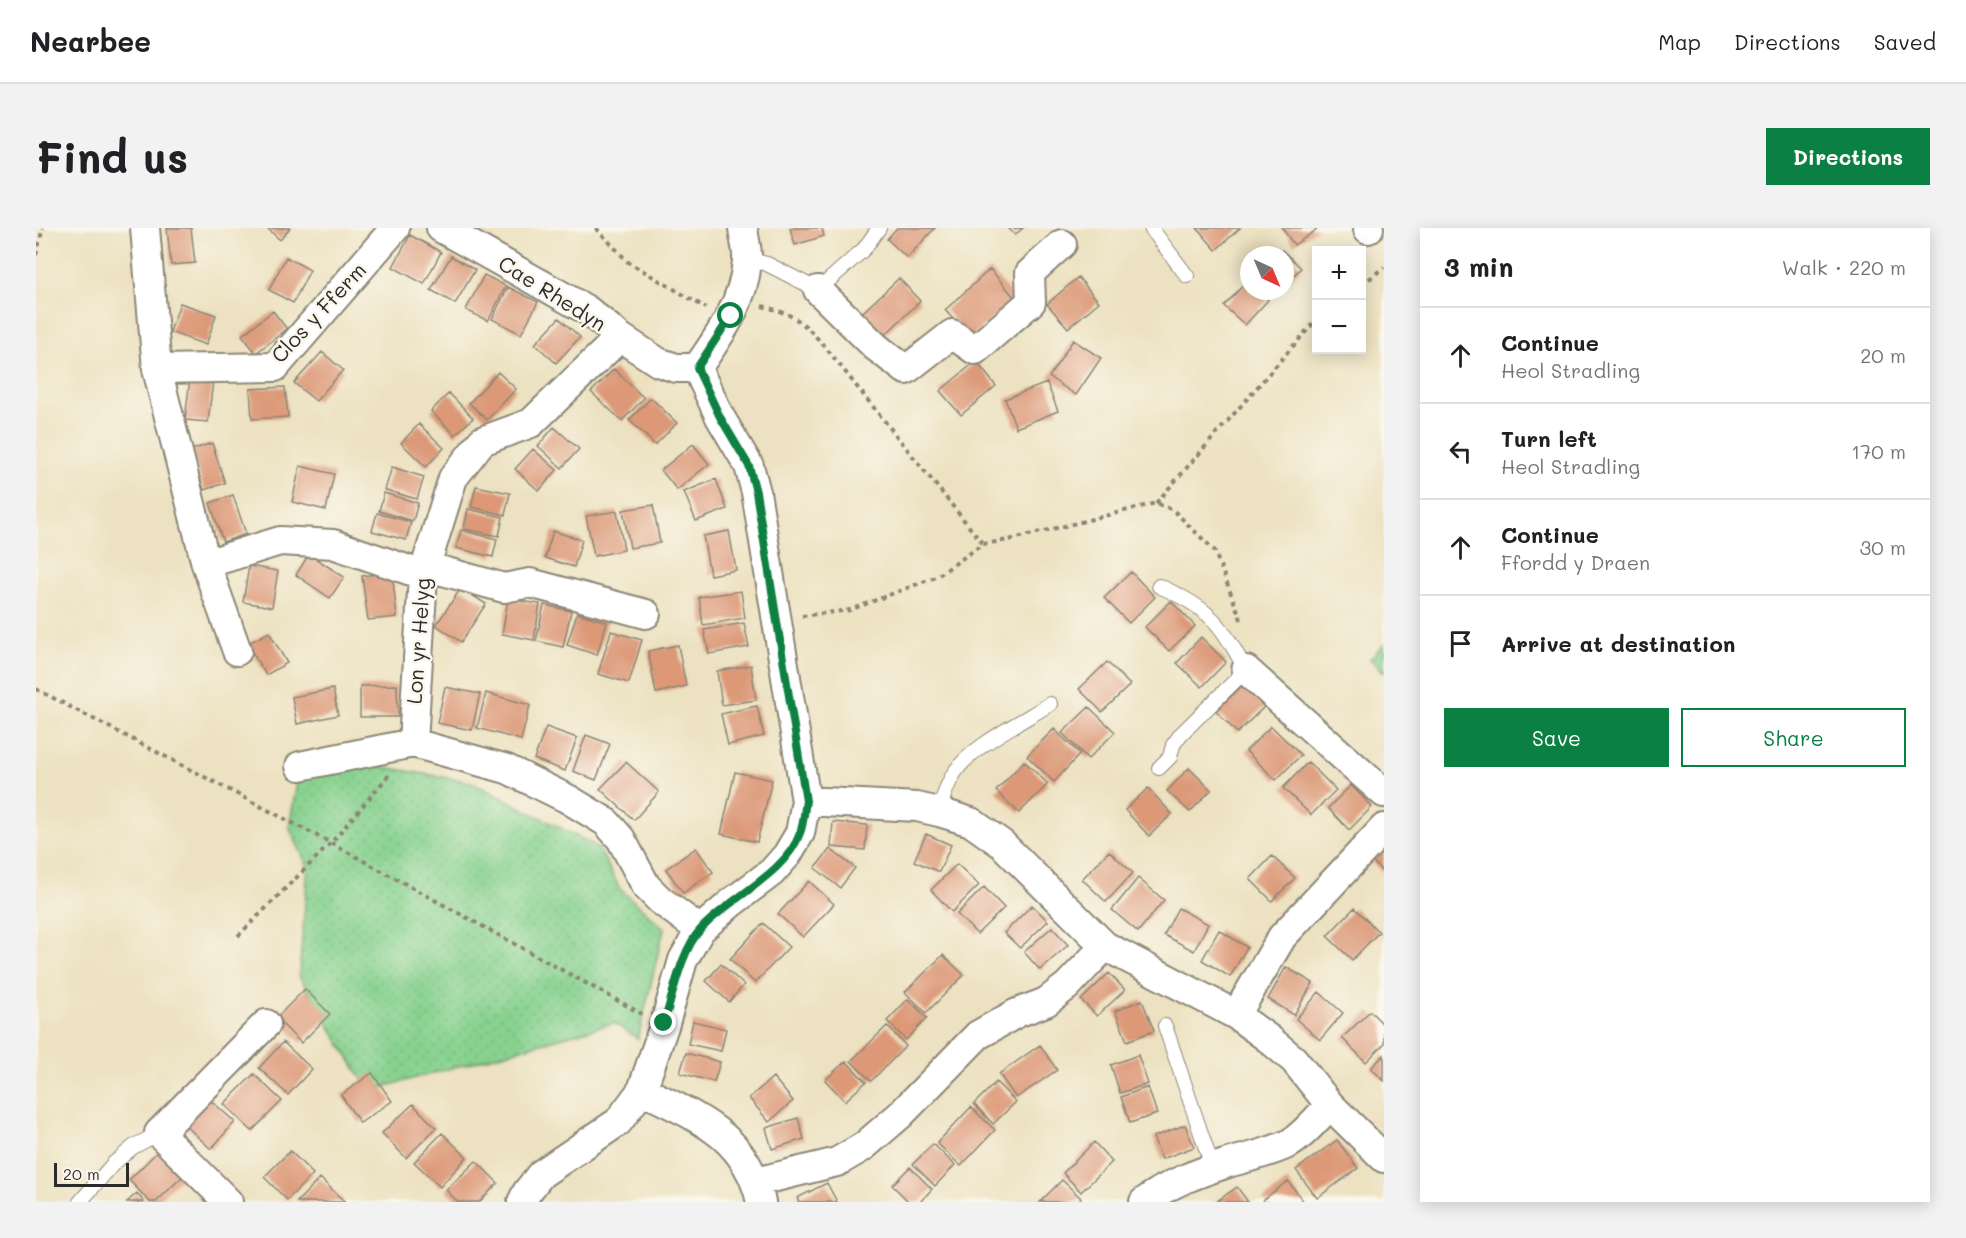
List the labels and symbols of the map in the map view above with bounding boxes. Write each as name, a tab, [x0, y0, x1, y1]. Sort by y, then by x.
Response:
north arrow	[1240, 246, 1294, 300]
street label: Cae Rhedyn	[494, 249, 612, 337]
street label: Clos y Fferm	[265, 256, 371, 368]
route start	[717, 302, 743, 328]
street label: Lon yr Helyg	[400, 577, 435, 705]
route end	[650, 1009, 676, 1035]
scale bar	[54, 1160, 129, 1188]

